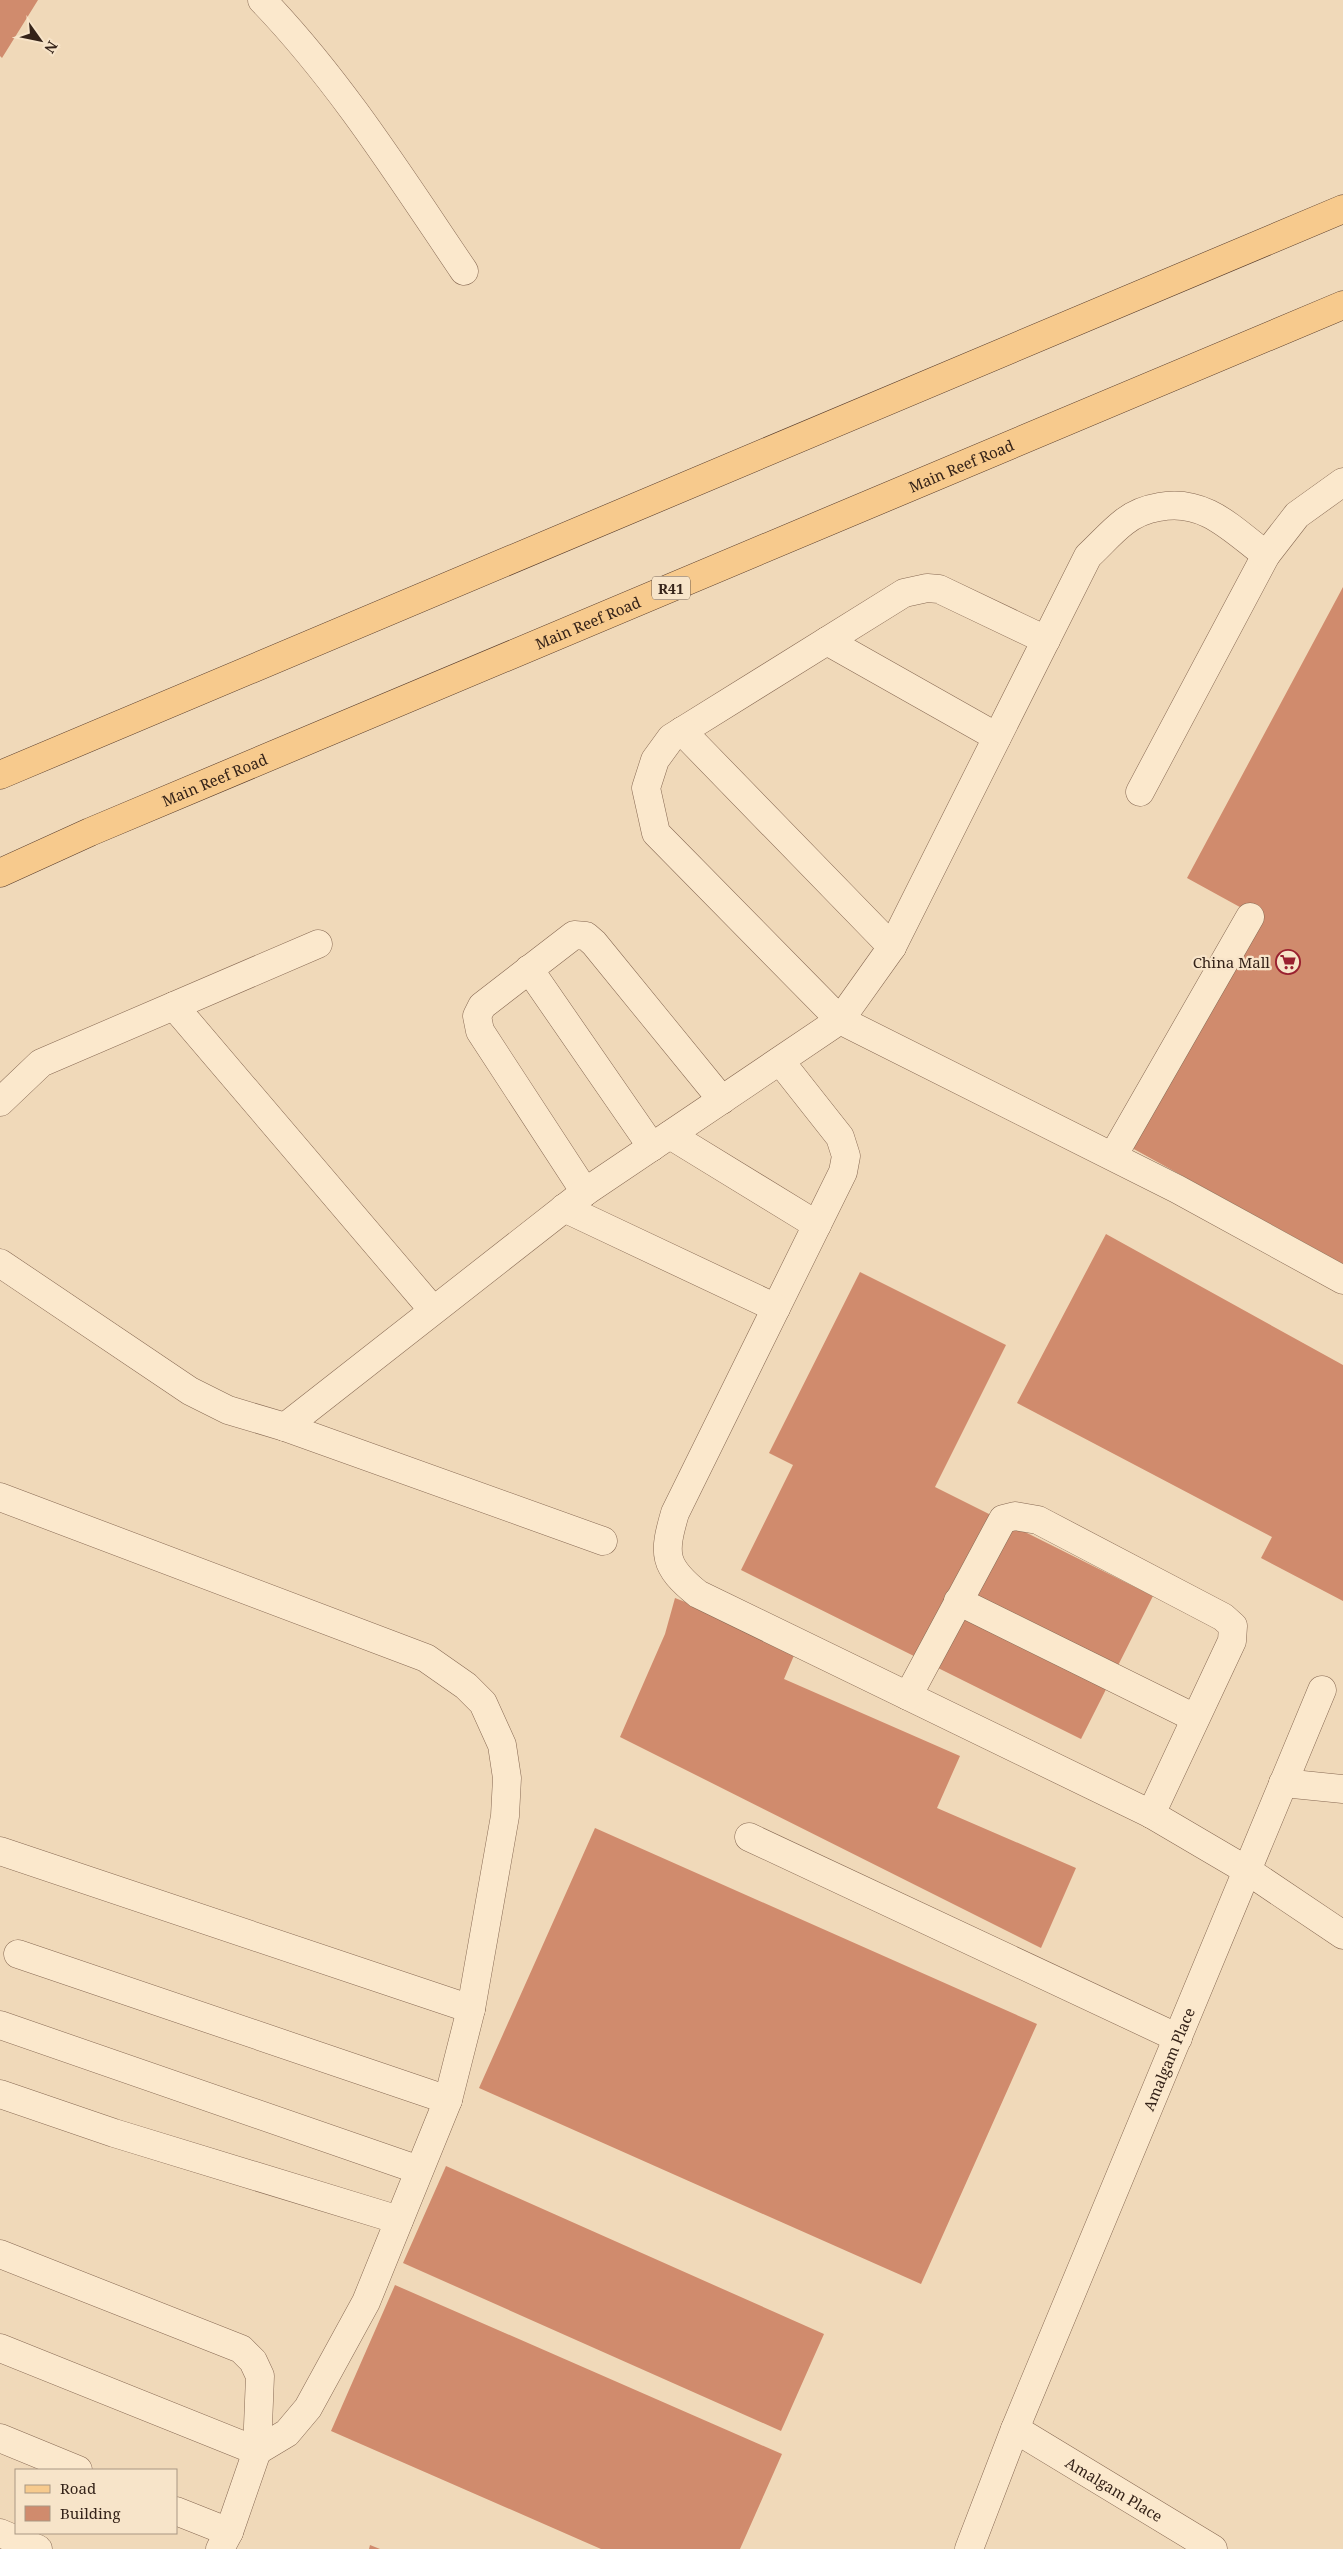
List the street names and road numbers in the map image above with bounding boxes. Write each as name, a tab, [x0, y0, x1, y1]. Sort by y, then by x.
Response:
street label: Main Reef Road	[905, 435, 1017, 497]
road number: R41	[652, 576, 690, 600]
street label: Main Reef Road	[532, 592, 644, 654]
street label: Main Reef Road	[159, 749, 270, 811]
street label: Amalgam Place	[1138, 2004, 1199, 2114]
street label: Amalgam Place	[1062, 2452, 1166, 2526]

